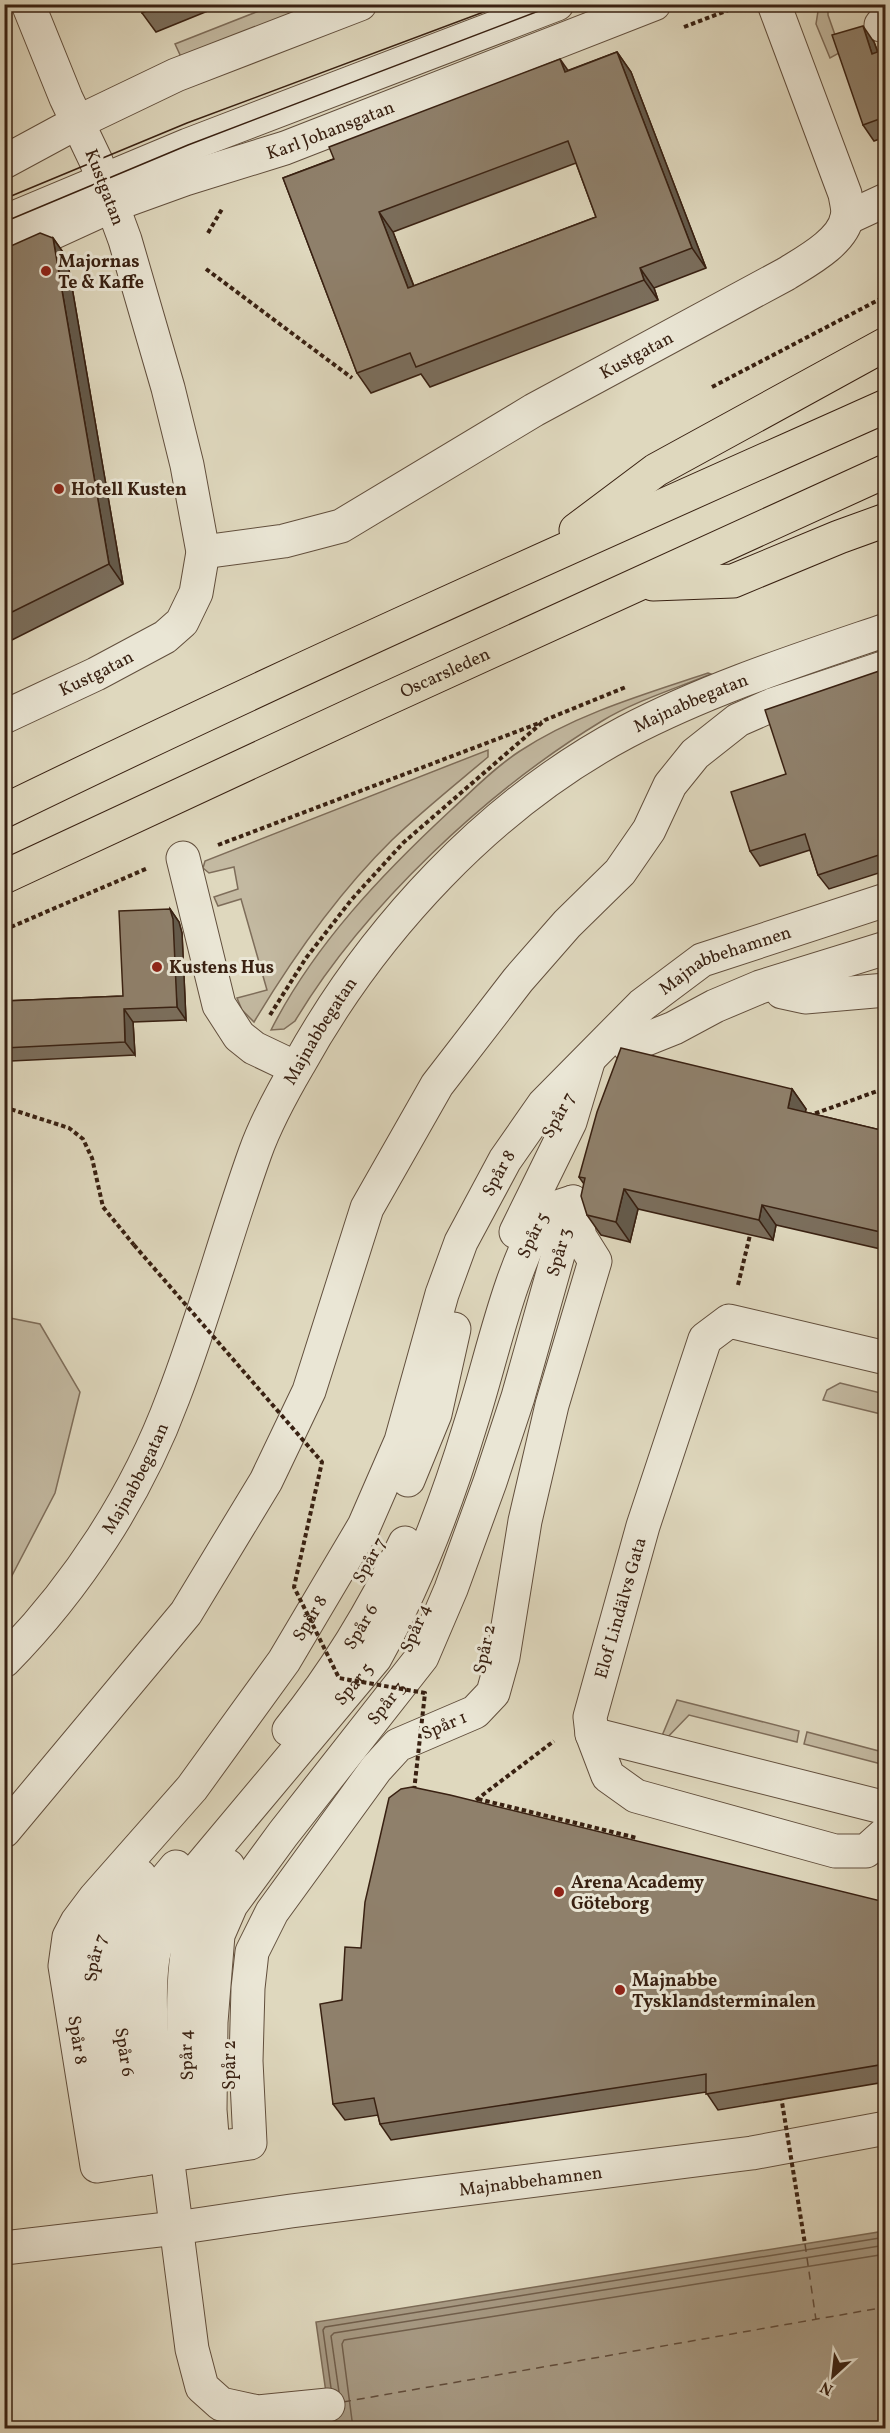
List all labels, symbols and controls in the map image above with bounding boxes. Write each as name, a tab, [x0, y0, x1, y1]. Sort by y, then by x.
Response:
street label: Karl Johansgatan	[264, 95, 399, 167]
street label: Kustgatan	[78, 146, 130, 230]
place label: Majornas Te & Kaffe	[58, 250, 144, 296]
marker: Majornas Te & Kaffe	[39, 264, 53, 278]
street label: Kustgatan	[596, 326, 678, 386]
place label: Hotell Kusten	[71, 478, 187, 503]
marker: Hotell Kusten	[52, 482, 66, 496]
street label: Oscarsleden	[396, 642, 495, 705]
street label: Kustgatan	[55, 645, 139, 704]
street label: Majnabbegatan	[630, 668, 752, 740]
street label: Majnabbehamnen	[654, 921, 795, 1002]
place label: Kustens Hus	[169, 956, 274, 981]
marker: Kustens Hus	[150, 960, 164, 974]
street label: Majnabbegatan	[278, 972, 364, 1090]
street label: Spår 7	[536, 1088, 582, 1143]
street label: Spår 8	[477, 1145, 522, 1201]
street label: Spår 5	[512, 1208, 556, 1263]
street label: Spår 3	[541, 1225, 579, 1280]
street label: Majnabbegatan	[97, 1419, 176, 1540]
street label: Spår 7	[347, 1533, 393, 1588]
street label: Elof Lindälvs Gata	[589, 1535, 654, 1682]
street label: Spår 8	[287, 1591, 334, 1646]
street label: Spår 6	[338, 1600, 385, 1655]
street label: Spår 4	[395, 1600, 438, 1657]
street label: Spår 2	[468, 1622, 503, 1676]
street label: Spår 5	[329, 1658, 380, 1712]
street label: Spår 3	[362, 1676, 412, 1731]
street label: Spår 1	[418, 1706, 471, 1747]
place label: Arena Academy Göteborg	[571, 1871, 704, 1917]
marker: Arena Academy Göteborg	[552, 1885, 566, 1899]
street label: Spår 7	[80, 1930, 115, 1982]
place label: Majnabbe Tysklandsterminalen	[632, 1969, 816, 2015]
marker: Majnabbe Tysklandsterminalen	[613, 1983, 627, 1997]
street label: Spår 8	[60, 2014, 93, 2067]
street label: Spår 6	[107, 2026, 140, 2079]
street label: Spår 4	[174, 2029, 201, 2081]
street label: Spår 2	[218, 2040, 243, 2090]
street label: Majnabbehamnen	[458, 2161, 604, 2204]
north arrow	[803, 2346, 863, 2406]
text: N	[817, 2375, 837, 2400]

